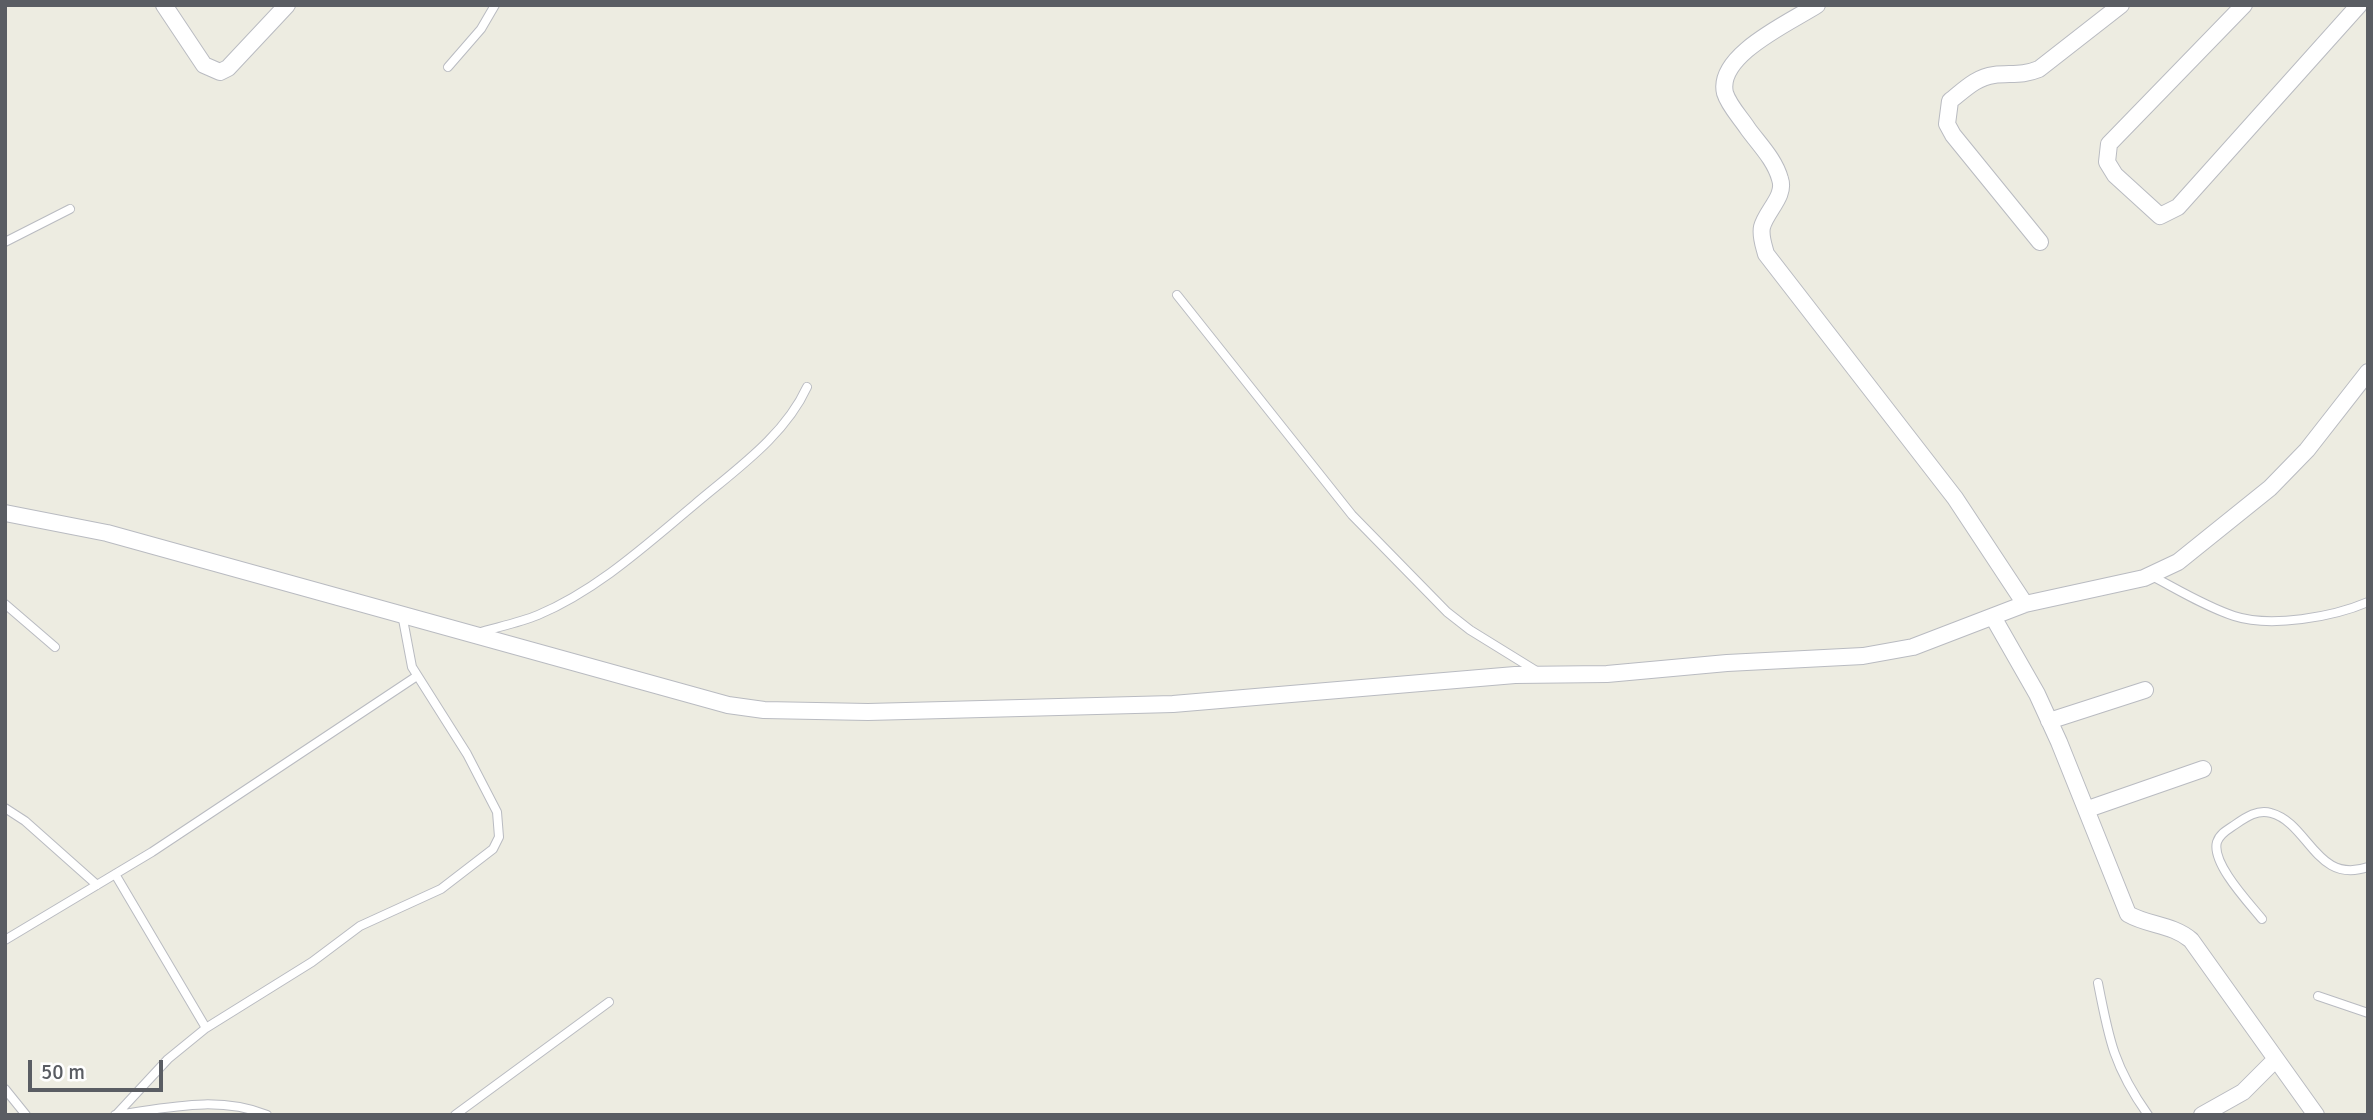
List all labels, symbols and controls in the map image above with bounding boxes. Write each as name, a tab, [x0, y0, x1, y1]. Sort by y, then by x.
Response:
scale bar	[32, 1046, 166, 1090]
text: 50 m	[41, 1059, 85, 1085]

